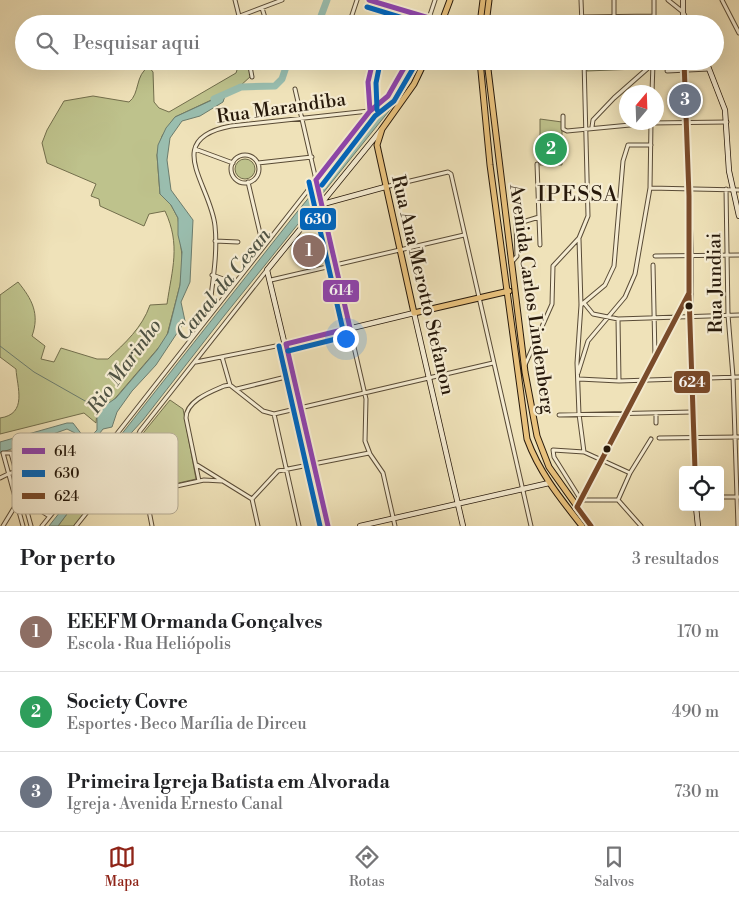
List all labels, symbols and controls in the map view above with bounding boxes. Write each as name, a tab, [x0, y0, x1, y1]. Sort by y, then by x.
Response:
search box	[15, 15, 724, 70]
icon: search	[33, 29, 61, 57]
text: Pesquisar aqui	[73, 31, 200, 55]
pin: 3	[669, 81, 701, 119]
north arrow	[619, 85, 664, 130]
street label: Rua Marandiba	[215, 87, 348, 129]
pin: 2	[535, 130, 567, 168]
street label: Rua Ana Merotto Stefanon	[386, 173, 460, 397]
street label: Avenida Carlos Lindenberg	[504, 181, 560, 416]
district label: IPESSA	[537, 182, 619, 208]
line badge: 630	[299, 207, 337, 231]
text: 630	[304, 211, 332, 229]
water label: Canal da Cesan	[171, 223, 277, 346]
pin: 1	[293, 232, 325, 270]
street label: Rua Jundiai	[702, 232, 728, 334]
line badge: 614	[322, 279, 360, 303]
text: 614	[329, 282, 353, 300]
unlabelled marker	[684, 301, 694, 311]
water label: Rio Marinho	[82, 315, 168, 420]
your location	[333, 326, 359, 352]
line badge: 624	[673, 370, 711, 394]
text: 624	[678, 374, 706, 392]
legend	[12, 433, 178, 514]
text: 614	[54, 443, 76, 461]
unlabelled marker	[602, 444, 612, 454]
text: 630	[54, 465, 80, 483]
map controls	[679, 466, 724, 511]
button: locate	[679, 466, 724, 511]
text: 624	[54, 488, 79, 506]
text: Por perto	[20, 546, 116, 572]
text: 3 resultados	[632, 549, 719, 569]
text: EEEFM Ormanda Gonçalves	[67, 610, 323, 634]
text: 1	[32, 622, 40, 642]
text: 170 m	[677, 622, 719, 642]
text: Escola · Rua Heliópolis	[67, 634, 231, 654]
text: Society Covre	[67, 690, 188, 714]
text: 2	[31, 702, 41, 722]
text: 490 m	[672, 702, 719, 722]
text: Esportes · Beco Marília de Dirceu	[67, 714, 307, 734]
text: Primeira Igreja Batista em Alvorada	[67, 770, 390, 794]
text: 3	[31, 782, 41, 802]
text: 730 m	[674, 782, 719, 802]
text: Igreja · Avenida Ernesto Canal	[67, 794, 283, 814]
tab: Mapa	[105, 843, 139, 891]
tab: Rotas	[349, 843, 385, 891]
tab: Salvos	[594, 843, 634, 891]

